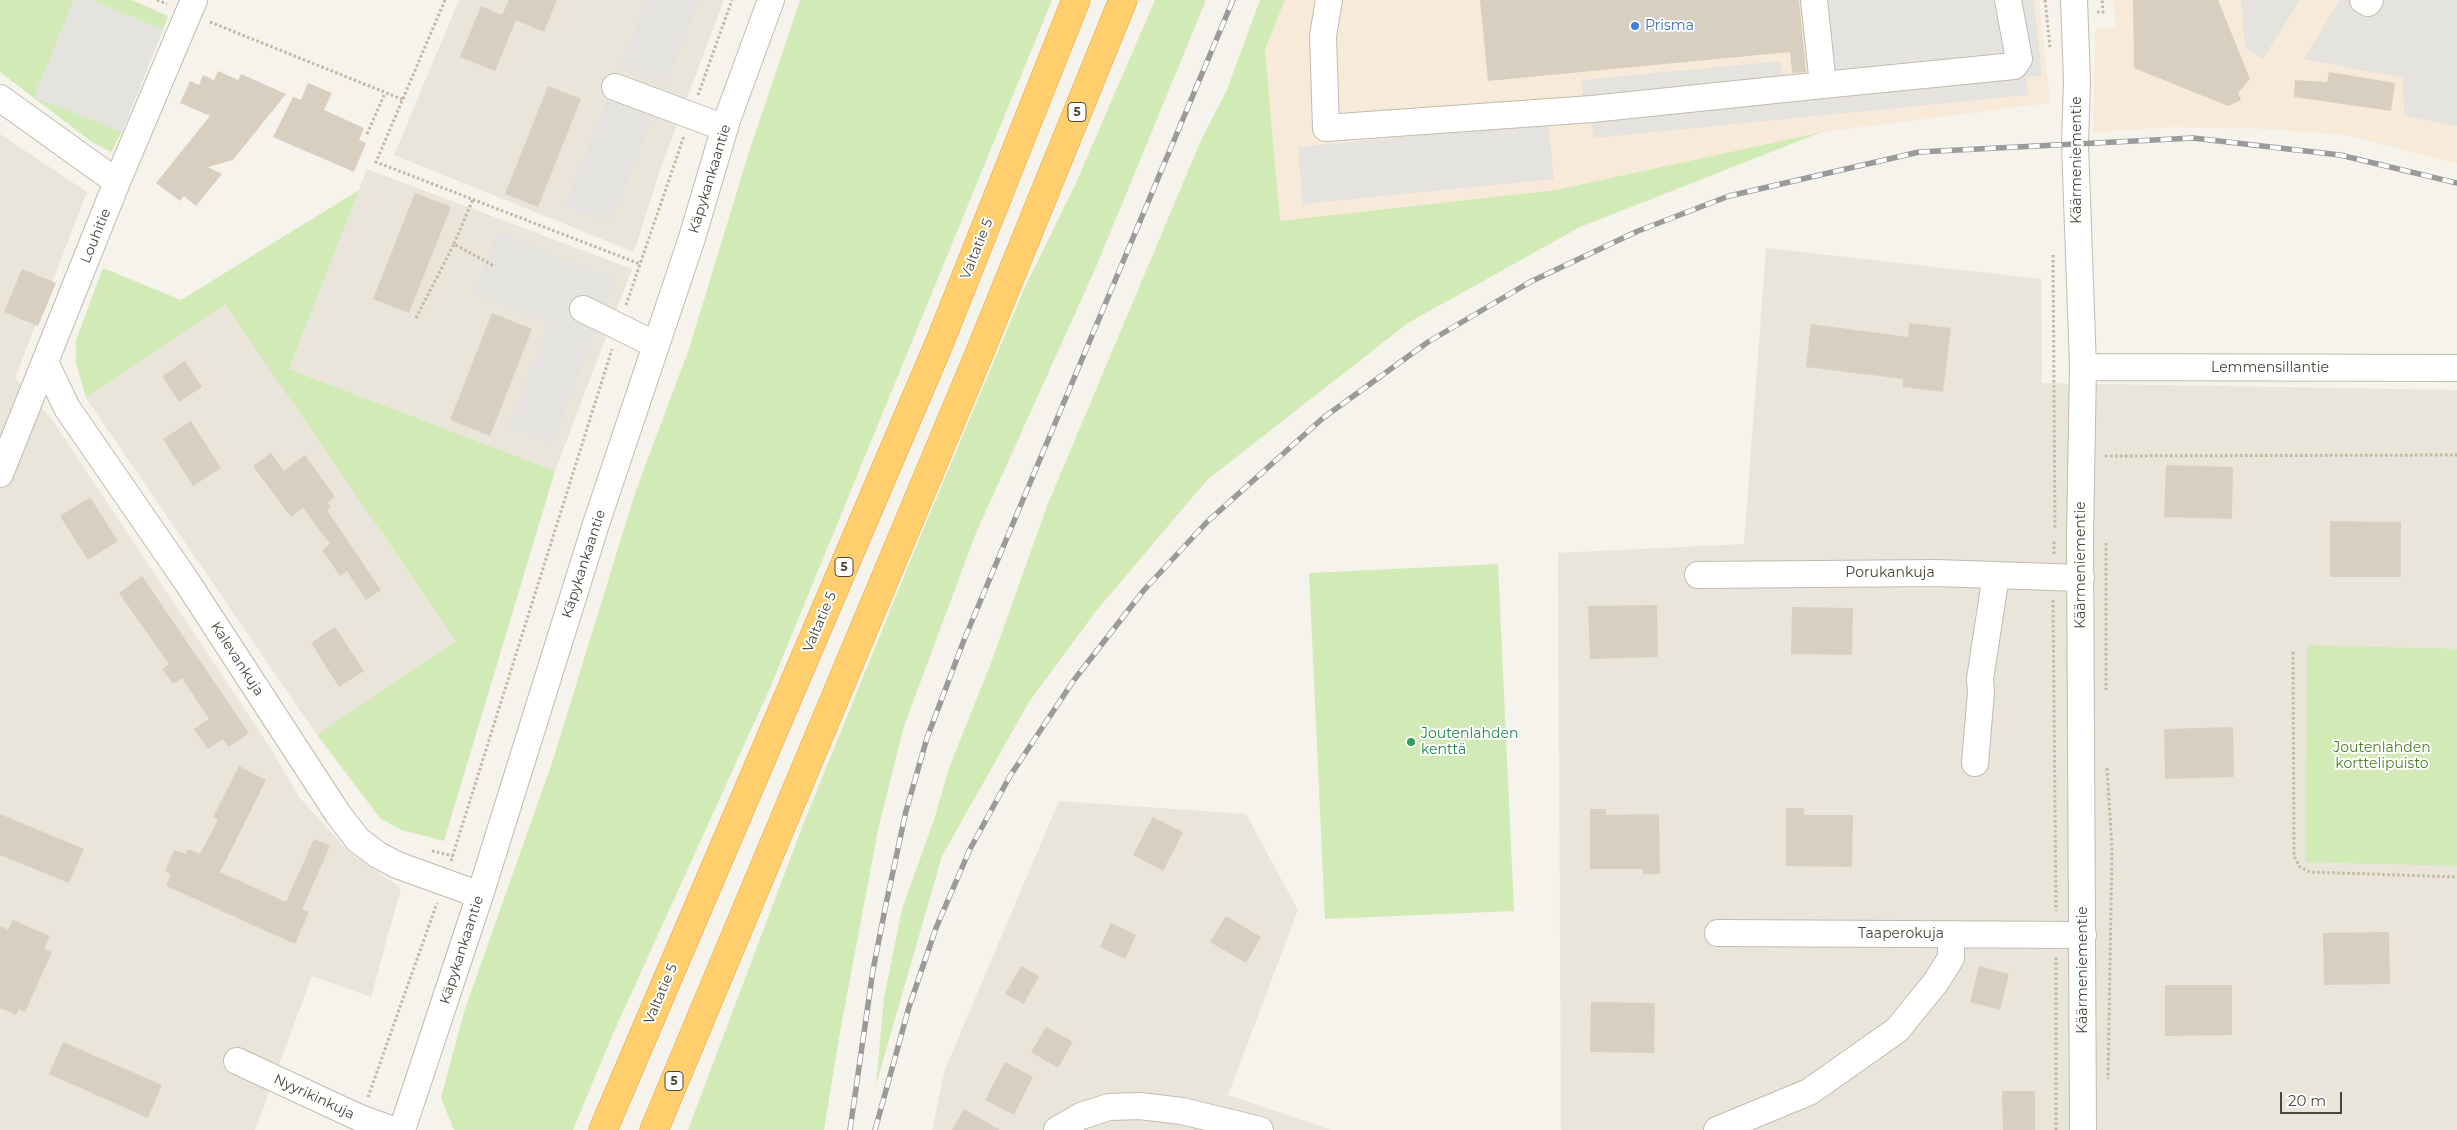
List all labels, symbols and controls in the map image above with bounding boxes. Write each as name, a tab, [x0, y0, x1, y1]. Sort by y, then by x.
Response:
place label: Prisma	[1645, 18, 1694, 34]
marker: Prisma	[1629, 20, 1641, 32]
street label: Käärmeniementie	[2069, 96, 2085, 224]
road number: 5	[1068, 102, 1086, 121]
street label: Käpykankaantie	[685, 123, 735, 235]
street label: Louhitie	[77, 206, 115, 266]
street label: Valtatie 5	[957, 216, 997, 282]
street label: Lemmensillantie	[2211, 360, 2329, 376]
street label: Käärmeniementie	[2073, 501, 2089, 629]
street label: Käpykankaantie	[559, 508, 609, 620]
road number: 5	[835, 558, 853, 576]
street label: Porukankuja	[1845, 565, 1935, 581]
street label: Valtatie 5	[800, 589, 840, 655]
street label: Kalevankuja	[207, 619, 267, 699]
place label: Joutenlahden kenttä	[1421, 726, 1518, 759]
marker: Joutenlahden kenttä	[1405, 736, 1417, 748]
park label: Joutenlahden korttelipuisto	[2333, 740, 2431, 772]
street label: Käpykankaantie	[437, 894, 487, 1006]
street label: Käärmeniementie	[2075, 906, 2091, 1034]
street label: Taaperokuja	[1858, 926, 1944, 942]
street label: Valtatie 5	[641, 961, 681, 1027]
street label: Nyyrikinkuja	[271, 1071, 357, 1123]
road number: 5	[665, 1072, 683, 1090]
scale bar	[2282, 1082, 2344, 1114]
text: 20 m	[2288, 1091, 2326, 1110]

